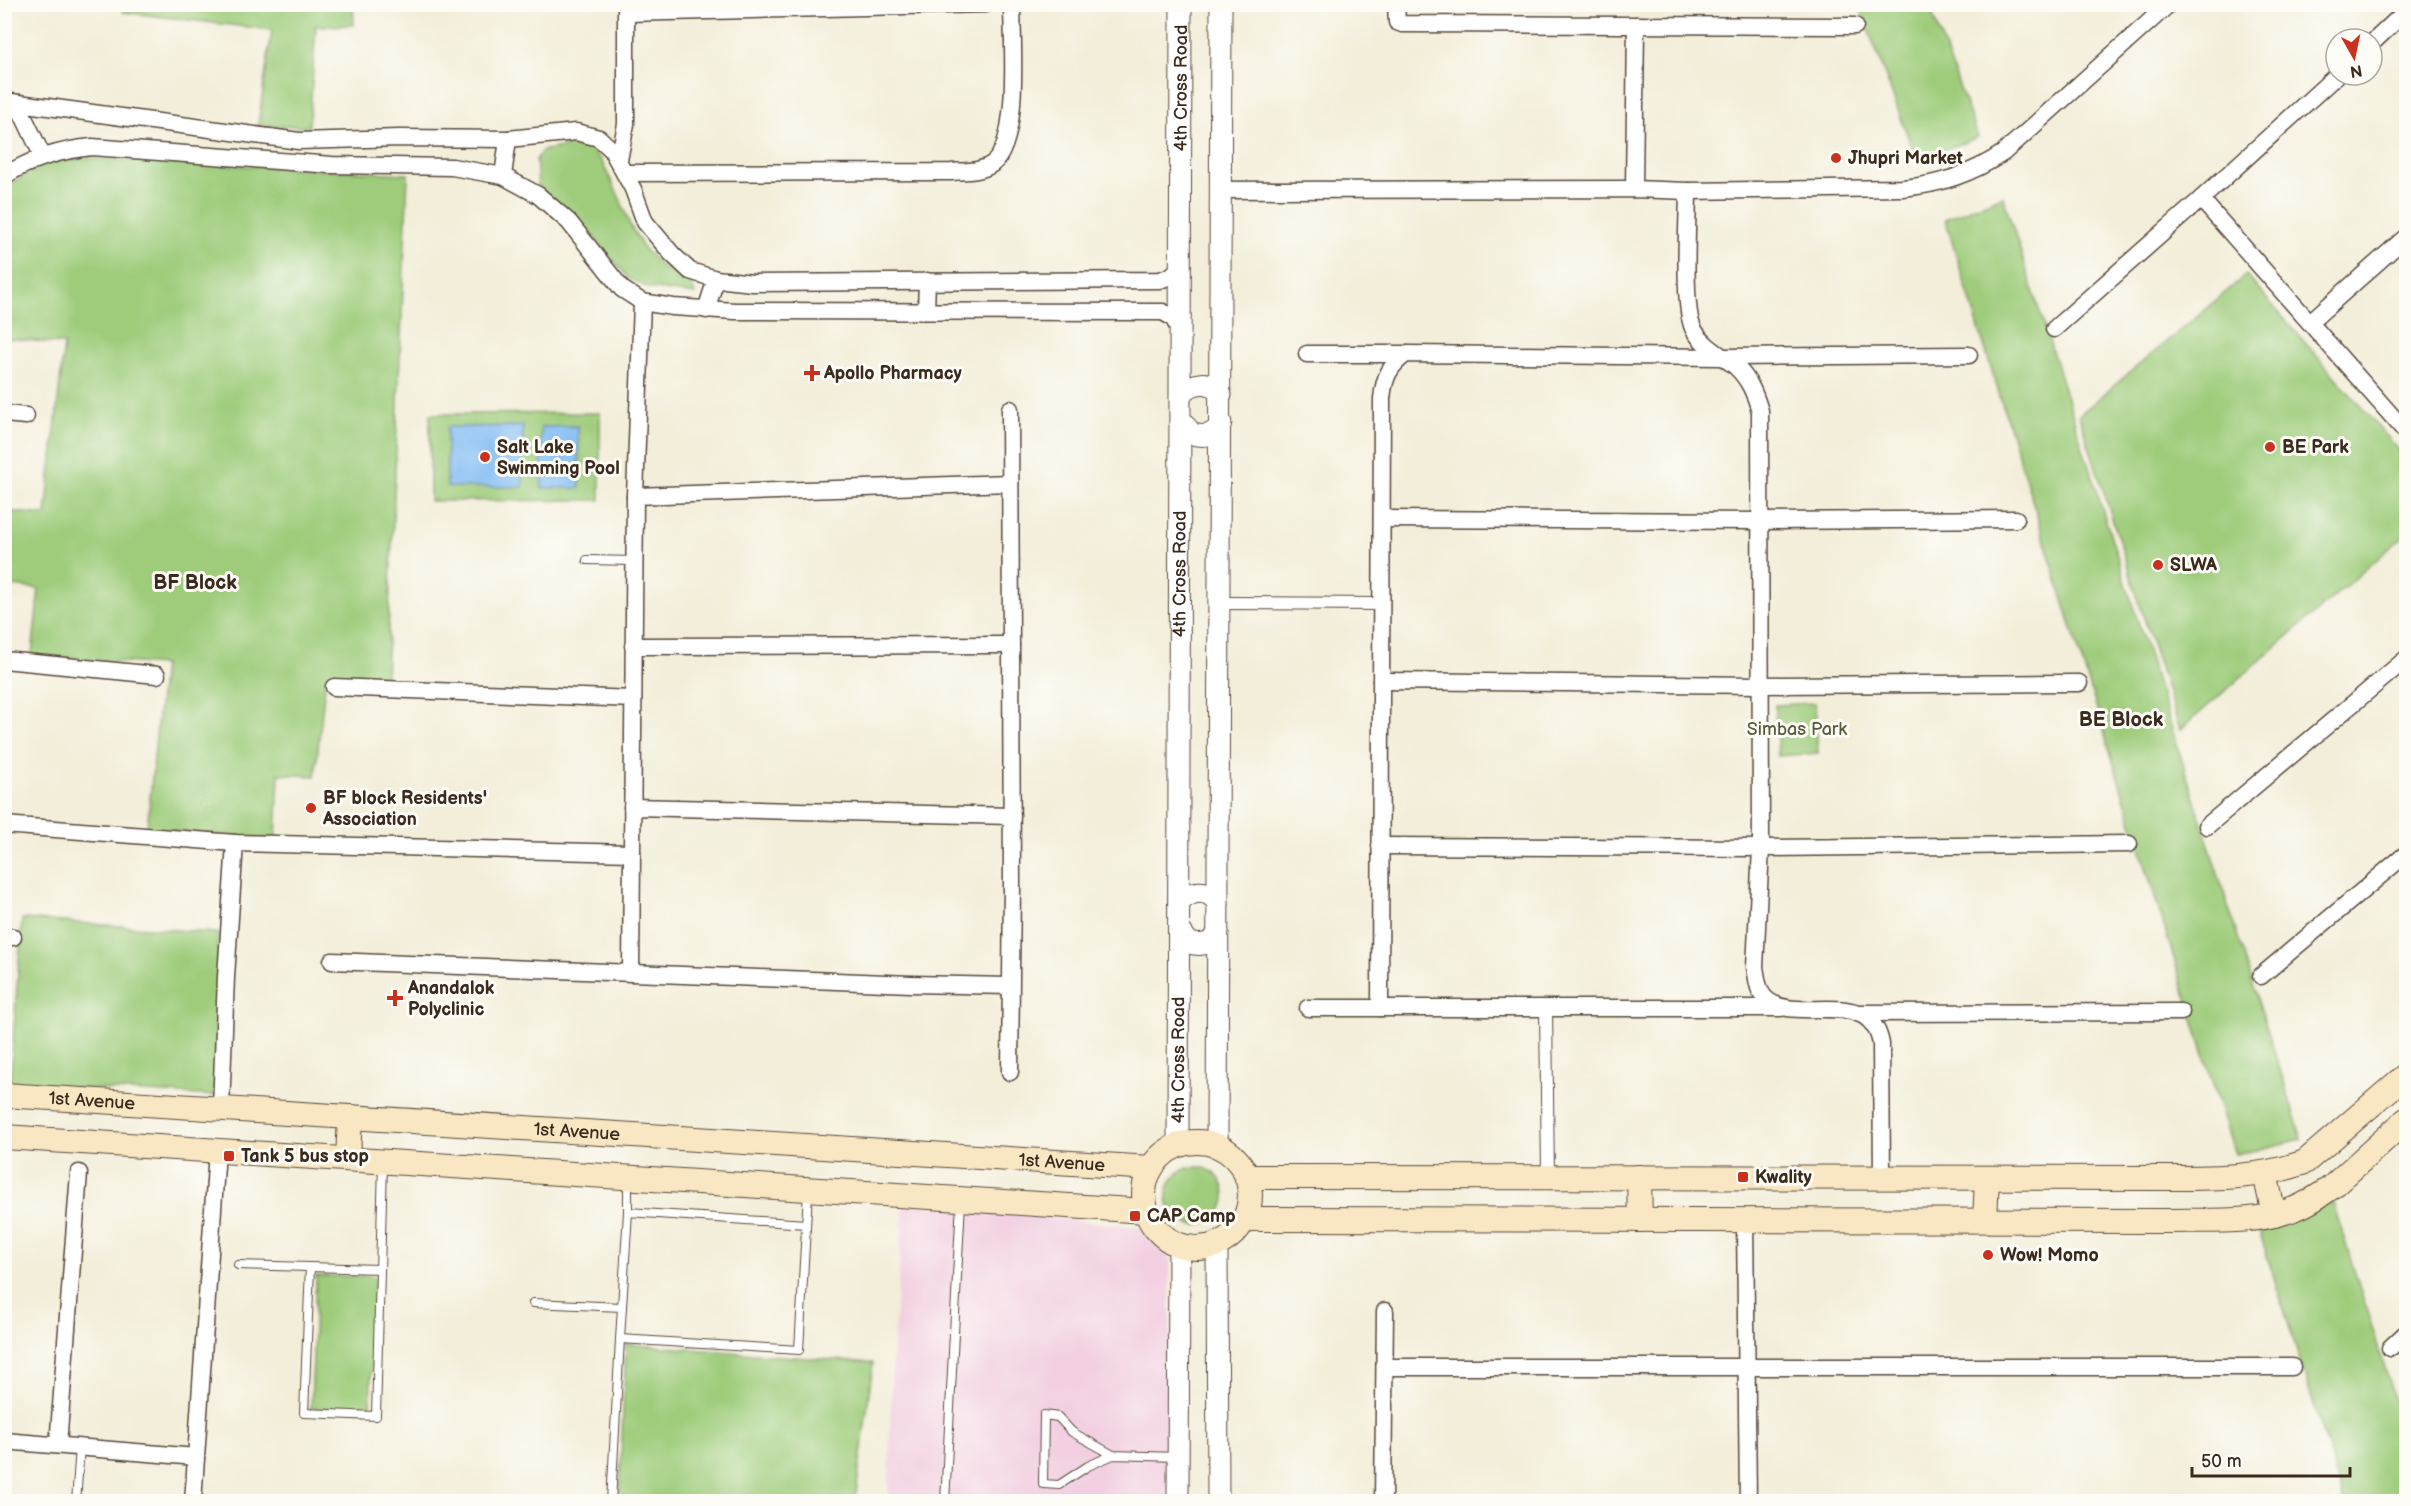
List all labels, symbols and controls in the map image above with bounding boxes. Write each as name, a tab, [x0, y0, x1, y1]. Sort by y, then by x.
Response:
street label: 4th Cross Road	[1171, 25, 1192, 151]
north arrow	[2324, 27, 2384, 87]
text: N	[2349, 60, 2364, 81]
place label: Jhupri Market	[1848, 148, 1963, 169]
marker: Jhupri Market	[1829, 151, 1843, 165]
place label: Apollo Pharmacy	[823, 363, 963, 384]
marker: Apollo Pharmacy	[805, 366, 819, 380]
place label: Salt Lake Swimming Pool	[497, 437, 620, 479]
place label: BE Park	[2282, 437, 2349, 458]
marker: BE Park	[2263, 440, 2277, 454]
marker: Salt Lake Swimming Pool	[478, 450, 492, 464]
street label: 4th Cross Road	[1169, 511, 1191, 637]
place label: SLWA	[2170, 555, 2218, 576]
marker: SLWA	[2151, 558, 2165, 572]
district label: BF Block	[153, 571, 237, 595]
district label: BE Block	[2079, 708, 2164, 732]
park label: Simbas Park	[1747, 719, 1847, 740]
place label: BF block Residents' Association	[322, 788, 487, 830]
marker: BF block Residents' Association	[304, 801, 318, 815]
place label: Anandalok Polyclinic	[407, 978, 495, 1020]
marker: Anandalok Polyclinic	[386, 989, 404, 1007]
street label: 4th Cross Road	[1168, 997, 1189, 1123]
street label: 1st Avenue	[48, 1088, 136, 1114]
street label: 1st Avenue	[533, 1119, 621, 1145]
place label: Tank 5 bus stop	[241, 1146, 369, 1167]
marker: Tank 5 bus stop	[222, 1149, 236, 1163]
street label: 1st Avenue	[1018, 1150, 1106, 1176]
place label: Kwality	[1755, 1167, 1812, 1188]
marker: Kwality	[1736, 1170, 1750, 1184]
place label: CAP Camp	[1147, 1206, 1236, 1227]
marker: CAP Camp	[1128, 1209, 1142, 1223]
place label: Wow! Momo	[2000, 1245, 2099, 1266]
marker: Wow! Momo	[1981, 1248, 1995, 1262]
scale bar	[2192, 1440, 2350, 1478]
text: 50 m	[2201, 1451, 2242, 1472]

